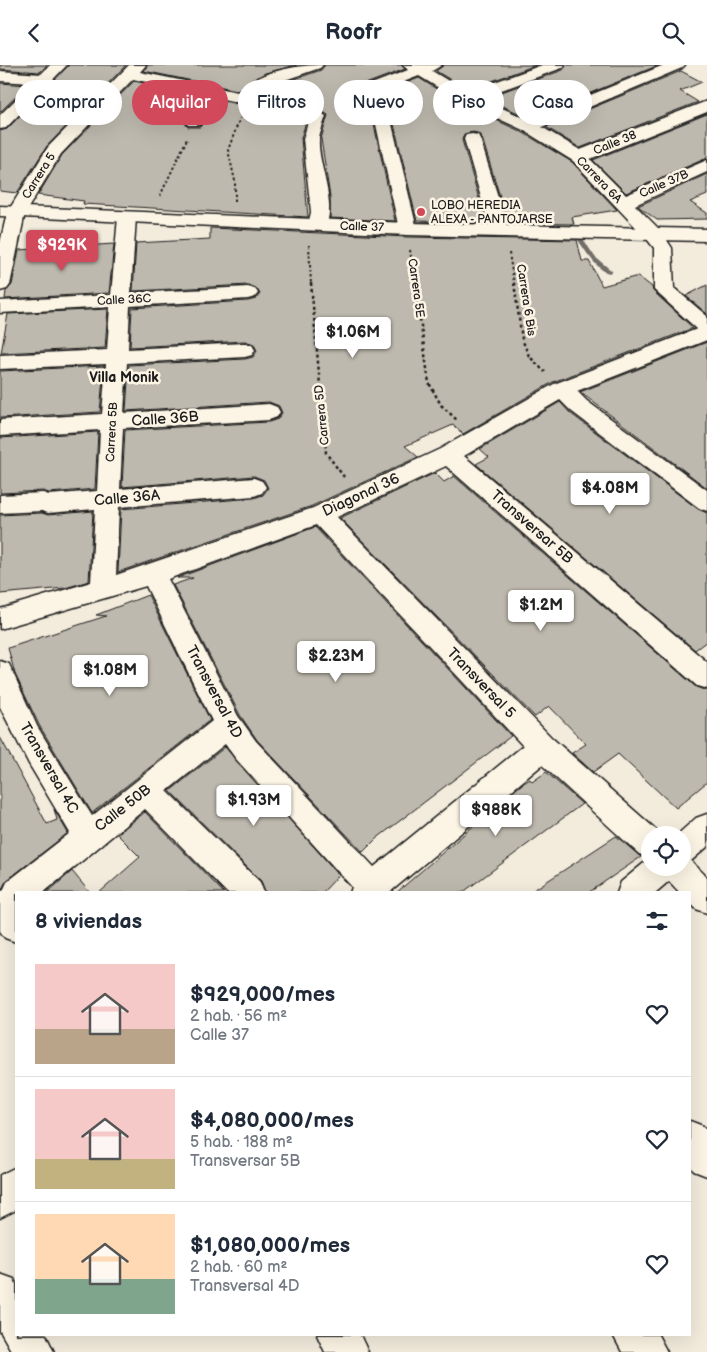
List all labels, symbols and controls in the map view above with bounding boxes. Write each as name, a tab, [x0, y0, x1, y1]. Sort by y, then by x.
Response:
icon: back	[20, 19, 48, 47]
text: Roofr	[325, 19, 382, 46]
icon: search	[659, 19, 687, 47]
chip: Comprar	[15, 80, 122, 125]
chip: Alquilar	[132, 80, 228, 125]
chip: Filtros	[238, 80, 324, 125]
chip: Nuevo	[334, 80, 423, 125]
chip: Piso	[433, 80, 504, 125]
chip: Casa	[514, 80, 592, 125]
street label: Calle 38	[591, 128, 639, 158]
street label: Carrera 5	[19, 150, 59, 202]
street label: Carrera 6A	[573, 153, 626, 207]
street label: Calle 37B	[637, 166, 691, 202]
place label: LOBO HEREDIA ALEXA - PANTOJARSE	[431, 198, 553, 227]
marker: LOBO HEREDIA ALEXA - PANTOJARSE	[415, 206, 427, 218]
street label: Calle 37	[340, 219, 384, 235]
pin: $929K	[27, 229, 97, 272]
text: $929K	[37, 236, 87, 255]
street label: Carrera 5E	[404, 257, 428, 319]
street label: Carrera 6 Bis	[513, 263, 539, 337]
street label: Calle 36C	[97, 291, 152, 309]
pin: $1.06M	[312, 317, 394, 359]
text: $1.06M	[326, 323, 380, 342]
district label: Villa Monik	[89, 369, 159, 386]
street label: Carrera 5D	[311, 384, 333, 446]
street label: Carrera 5B	[103, 402, 121, 462]
street label: Calle 36B	[131, 407, 199, 431]
street label: Diagonal 36	[319, 469, 403, 521]
pin: $4.08M	[569, 473, 651, 515]
text: $4.08M	[582, 479, 638, 498]
street label: Calle 36A	[93, 486, 162, 510]
street label: Transversar 5B	[487, 486, 577, 568]
pin: $1.2M	[506, 589, 576, 632]
text: $1.2M	[519, 596, 563, 615]
pin: $2.23M	[295, 641, 377, 683]
street label: Transversal 4D	[182, 642, 246, 742]
street label: Transversal 5	[443, 644, 519, 722]
text: $2.23M	[308, 647, 364, 666]
pin: $1.08M	[69, 655, 151, 697]
text: $1.08M	[83, 661, 137, 680]
street label: Transversal 4C	[15, 719, 83, 817]
street label: Calle 50B	[91, 780, 155, 836]
pin: $1.93M	[213, 785, 295, 827]
text: $1.93M	[227, 791, 281, 810]
pin: $988K	[461, 795, 531, 837]
text: $988K	[471, 801, 521, 820]
map controls	[641, 826, 691, 876]
button: locate	[641, 826, 691, 876]
icon: filters	[643, 907, 671, 935]
text: 8 viviendas	[35, 909, 142, 934]
text: $929,000/mes	[190, 982, 335, 1007]
icon: home	[75, 984, 135, 1044]
icon: heart	[643, 1000, 671, 1028]
text: 2 hab. · 56 m²	[190, 1007, 287, 1026]
text: Calle 37	[190, 1026, 249, 1045]
text: $4,080,000/mes	[190, 1108, 354, 1133]
icon: home	[75, 1109, 135, 1169]
icon: heart	[643, 1125, 671, 1153]
text: 5 hab. · 188 m²	[190, 1133, 293, 1152]
text: Transversar 5B	[190, 1152, 300, 1171]
text: $1,080,000/mes	[190, 1233, 350, 1258]
icon: home	[75, 1234, 135, 1294]
icon: heart	[643, 1250, 671, 1278]
text: 2 hab. · 60 m²	[190, 1258, 287, 1277]
text: Transversal 4D	[190, 1277, 299, 1296]

